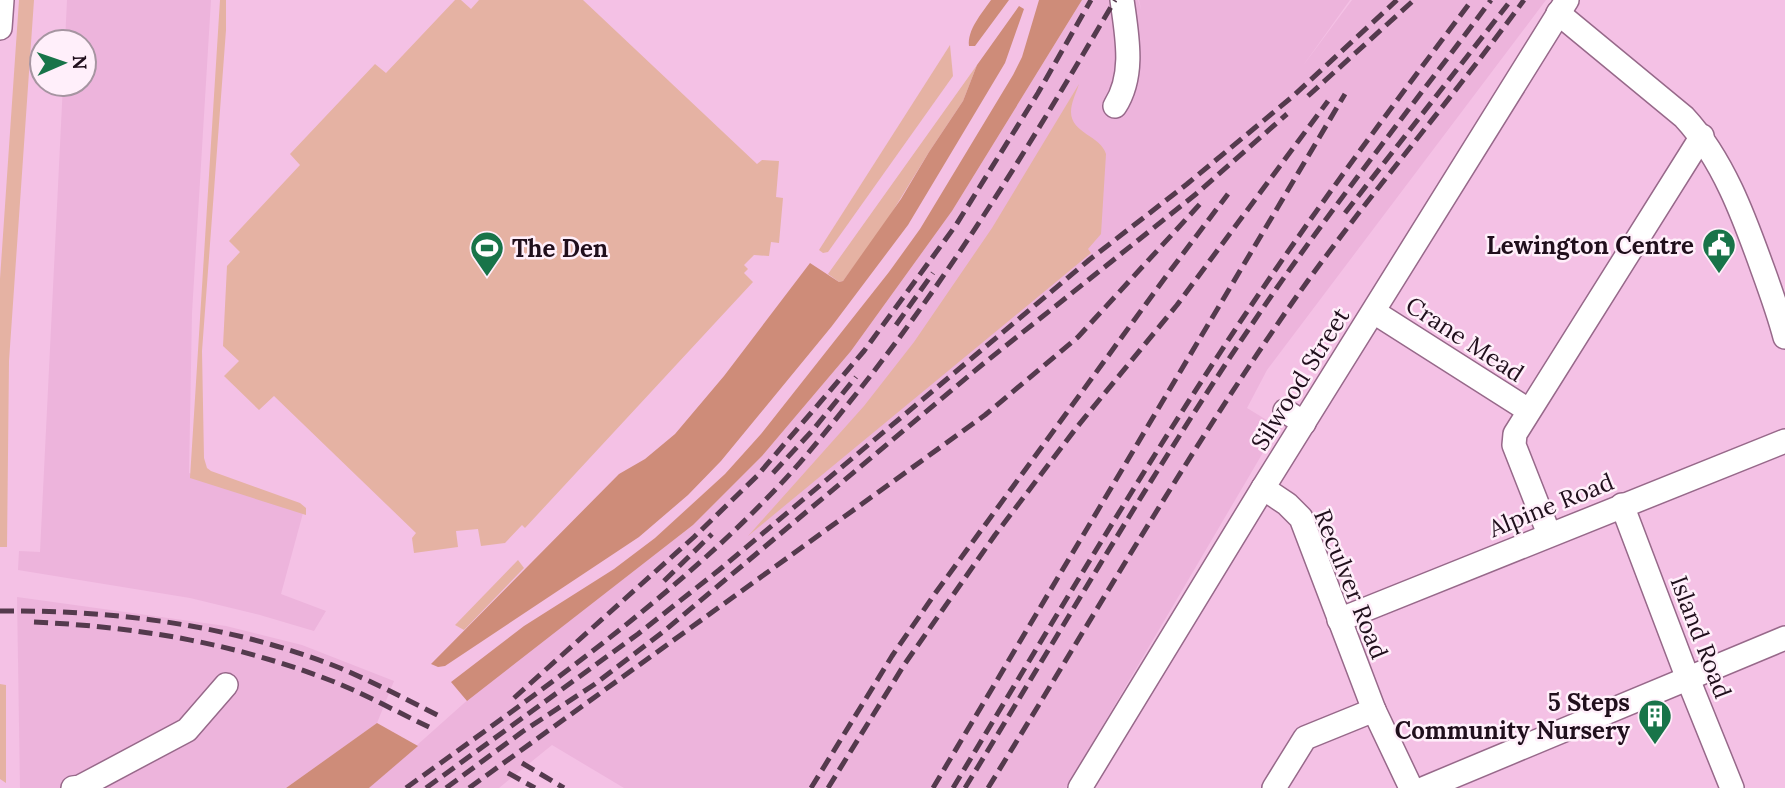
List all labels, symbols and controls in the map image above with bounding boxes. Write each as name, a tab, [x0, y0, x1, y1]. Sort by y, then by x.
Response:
north arrow	[28, 28, 98, 98]
text: N	[68, 55, 92, 70]
public building icon: Lewington Centre	[1700, 226, 1738, 275]
sports icon: The Den	[468, 229, 506, 278]
place label: Lewington Centre	[1486, 230, 1694, 261]
place label: The Den	[512, 233, 608, 264]
street label: Crane Mead	[1400, 289, 1530, 389]
street label: Silwood Street	[1244, 301, 1357, 456]
street label: Alpine Road	[1483, 466, 1618, 545]
street label: Reculver Road	[1307, 505, 1395, 663]
street label: Island Road	[1663, 571, 1739, 703]
place label: 5 Steps Community Nursery	[1395, 687, 1631, 746]
building icon: 5 Steps Community Nursery	[1636, 697, 1674, 746]

